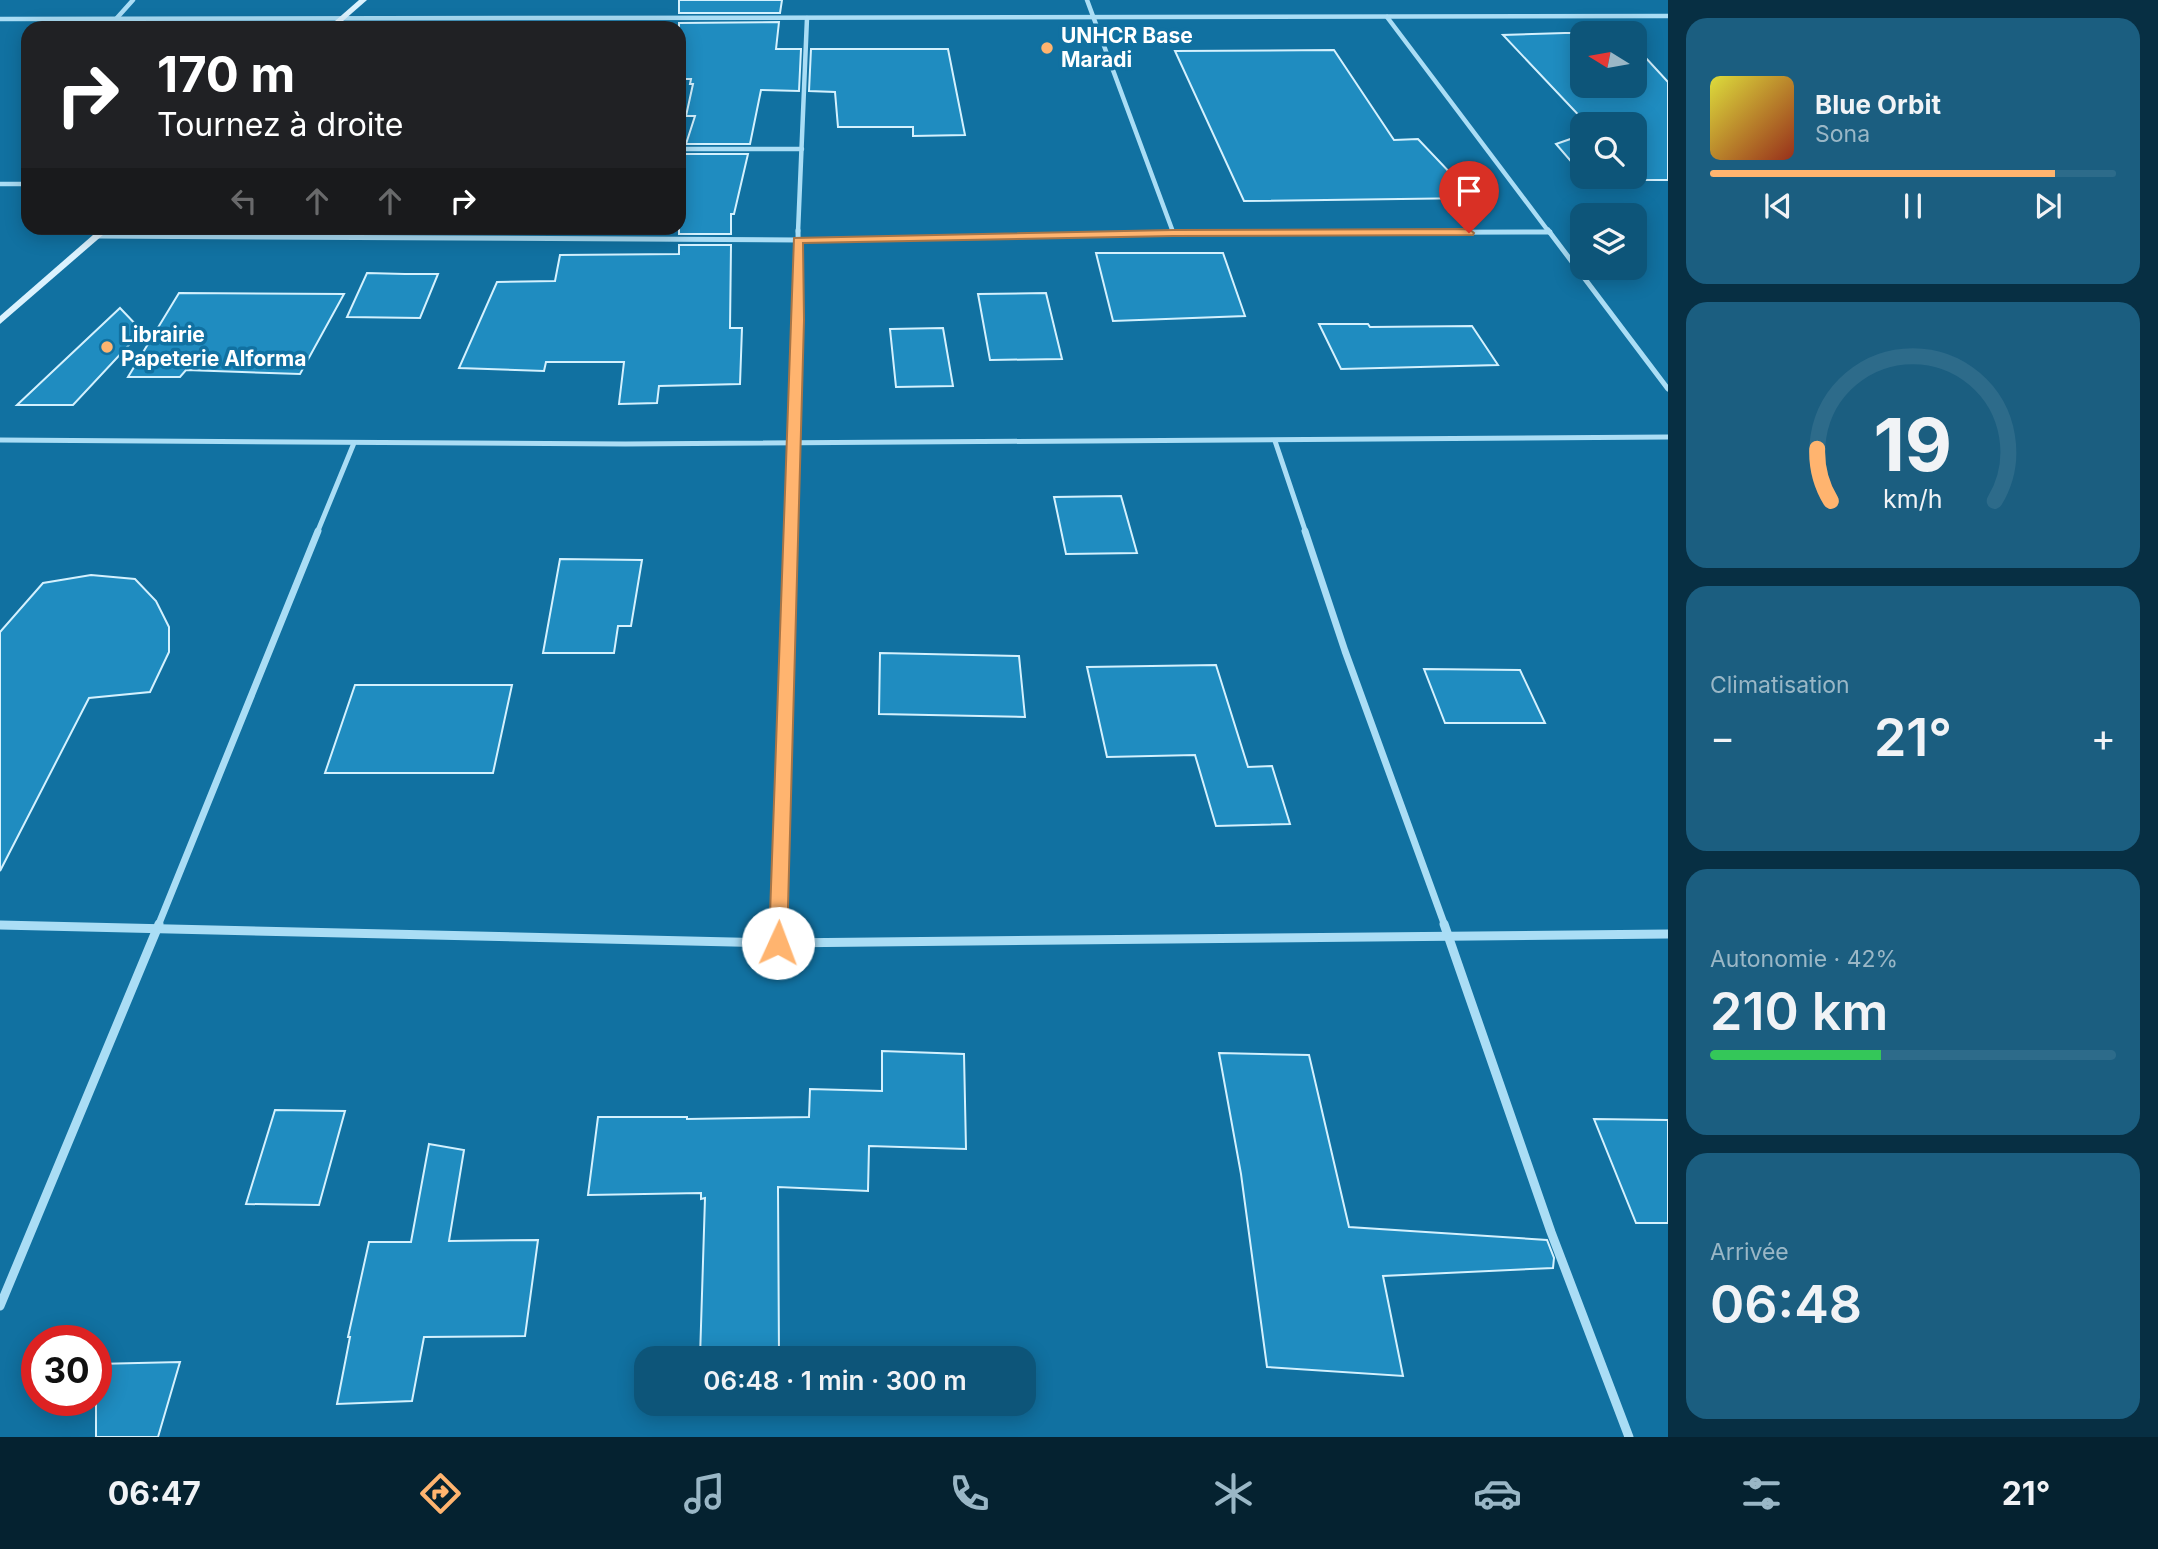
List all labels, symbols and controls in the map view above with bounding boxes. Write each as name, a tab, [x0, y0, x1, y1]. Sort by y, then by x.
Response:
north arrow	[1570, 21, 1647, 98]
map controls	[1570, 21, 1647, 280]
place label: UNHCR Base Maradi	[1061, 23, 1193, 72]
marker: UNHCR Base Maradi	[1039, 40, 1055, 56]
text: 170 m	[157, 45, 295, 104]
icon: right	[42, 49, 133, 140]
text: Blue Orbit	[1815, 89, 1941, 120]
text: Tournez à droite	[157, 105, 403, 144]
button: search	[1570, 112, 1647, 189]
text: Sona	[1815, 120, 1870, 148]
pin	[1439, 161, 1499, 233]
icon: arrive	[1450, 172, 1488, 210]
icon: left	[225, 182, 263, 220]
icon: ahead	[298, 182, 336, 220]
icon: ahead	[371, 182, 409, 220]
icon: right	[444, 182, 482, 220]
icon: previous	[1759, 187, 1797, 225]
icon: pause	[1894, 187, 1932, 225]
icon: next	[2029, 187, 2067, 225]
button: layers	[1570, 203, 1647, 280]
place label: Librairie Papeterie Alforma	[121, 322, 306, 371]
marker: Librairie Papeterie Alforma	[99, 339, 115, 355]
text: 19	[1874, 400, 1952, 489]
text: km/h	[1883, 483, 1943, 513]
text: Climatisation	[1710, 671, 1850, 699]
text: 21°	[1874, 706, 1952, 769]
text: −	[1710, 714, 1735, 760]
text: +	[2091, 714, 2116, 760]
position arrow	[741, 906, 815, 980]
text: Autonomie · 42%	[1710, 945, 1898, 973]
text: 210 km	[1710, 980, 1888, 1043]
text: Arrivée	[1710, 1238, 1789, 1266]
text: 06:48	[1710, 1273, 1862, 1336]
speed limit sign: 30	[21, 1325, 112, 1416]
text: 06:48 · 1 min · 300 m	[703, 1365, 967, 1396]
icon: directions	[416, 1469, 465, 1518]
icon: music	[680, 1469, 729, 1518]
icon: phone	[945, 1469, 994, 1518]
icon: climate	[1209, 1469, 1258, 1518]
icon: car	[1473, 1469, 1522, 1518]
icon: filters	[1737, 1469, 1786, 1518]
text: 06:47	[108, 1474, 201, 1513]
text: 21°	[2002, 1474, 2050, 1513]

